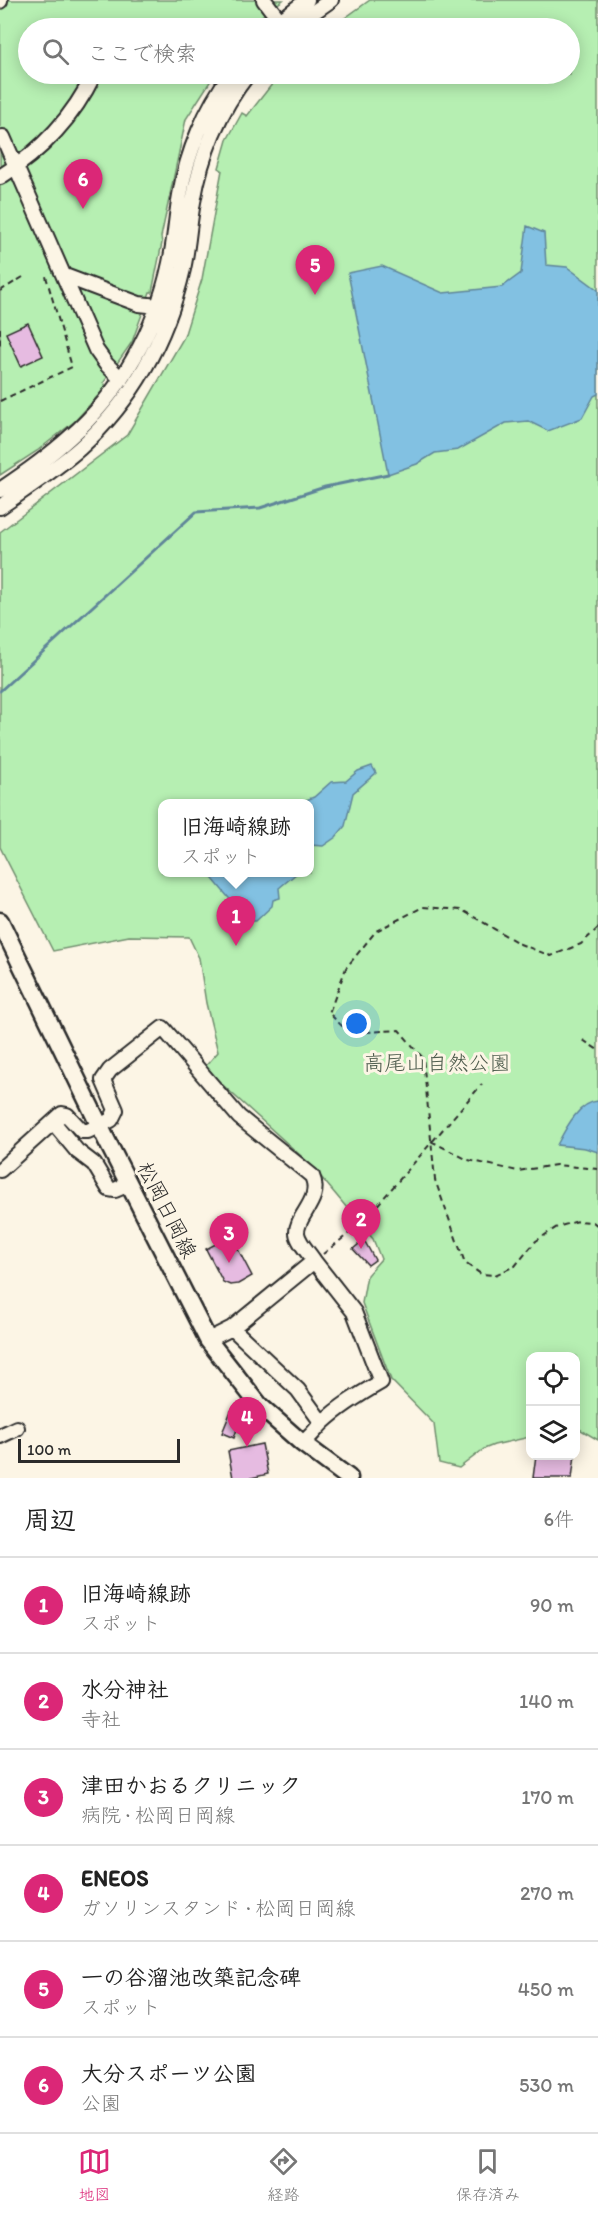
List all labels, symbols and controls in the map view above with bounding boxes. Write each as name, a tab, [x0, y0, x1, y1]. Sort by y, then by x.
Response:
search box	[18, 18, 580, 84]
icon: search	[39, 35, 72, 68]
text: ここで検索	[87, 40, 197, 67]
pin: 6	[64, 160, 103, 209]
pin: 5	[296, 246, 334, 295]
popup	[158, 799, 314, 877]
text: 旧海崎線跡	[181, 813, 291, 840]
text: スポット	[181, 844, 261, 868]
pin: 1	[216, 896, 256, 946]
your location	[342, 1009, 371, 1038]
park label: 高尾山自然公園	[364, 1050, 511, 1075]
street label: 松岡日岡線	[132, 1157, 202, 1262]
pin: 2	[342, 1200, 380, 1249]
pin: 3	[210, 1214, 248, 1263]
map controls	[526, 1352, 580, 1460]
button: locate	[526, 1352, 580, 1406]
pin: 4	[228, 1398, 266, 1447]
button: layers	[526, 1406, 580, 1460]
scale bar	[18, 1436, 180, 1464]
text: 100 m	[27, 1440, 71, 1459]
text: 周辺	[24, 1504, 76, 1536]
text: 6件	[543, 1507, 574, 1531]
text: 旧海崎線跡	[81, 1580, 191, 1607]
text: 1	[39, 1593, 48, 1617]
text: 90 m	[530, 1593, 574, 1617]
text: スポット	[81, 1611, 161, 1635]
text: 水分神社	[81, 1676, 169, 1703]
text: 2	[38, 1689, 49, 1713]
text: 140 m	[519, 1689, 574, 1713]
text: 寺社	[81, 1707, 121, 1731]
text: 津田かおるクリニック	[81, 1772, 301, 1799]
text: 3	[38, 1785, 49, 1809]
text: 170 m	[521, 1785, 574, 1809]
text: 病院 · 松岡日岡線	[81, 1803, 235, 1827]
text: ENEOS	[81, 1865, 149, 1892]
text: 4	[37, 1881, 50, 1905]
text: 270 m	[520, 1881, 574, 1905]
text: ガソリンスタンド · 松岡日岡線	[81, 1896, 355, 1920]
text: 一の谷溜池改築記念碑	[81, 1964, 301, 1991]
text: 5	[38, 1977, 49, 2001]
text: 450 m	[518, 1977, 574, 2001]
text: スポット	[81, 1995, 161, 2019]
text: 大分スポーツ公園	[81, 2060, 257, 2087]
text: 6	[38, 2073, 49, 2097]
text: 530 m	[519, 2073, 574, 2097]
text: 公園	[81, 2091, 121, 2115]
tab: 地図	[78, 2145, 111, 2205]
tab: 経路	[267, 2145, 300, 2205]
tab: 保存済み	[456, 2145, 520, 2205]

